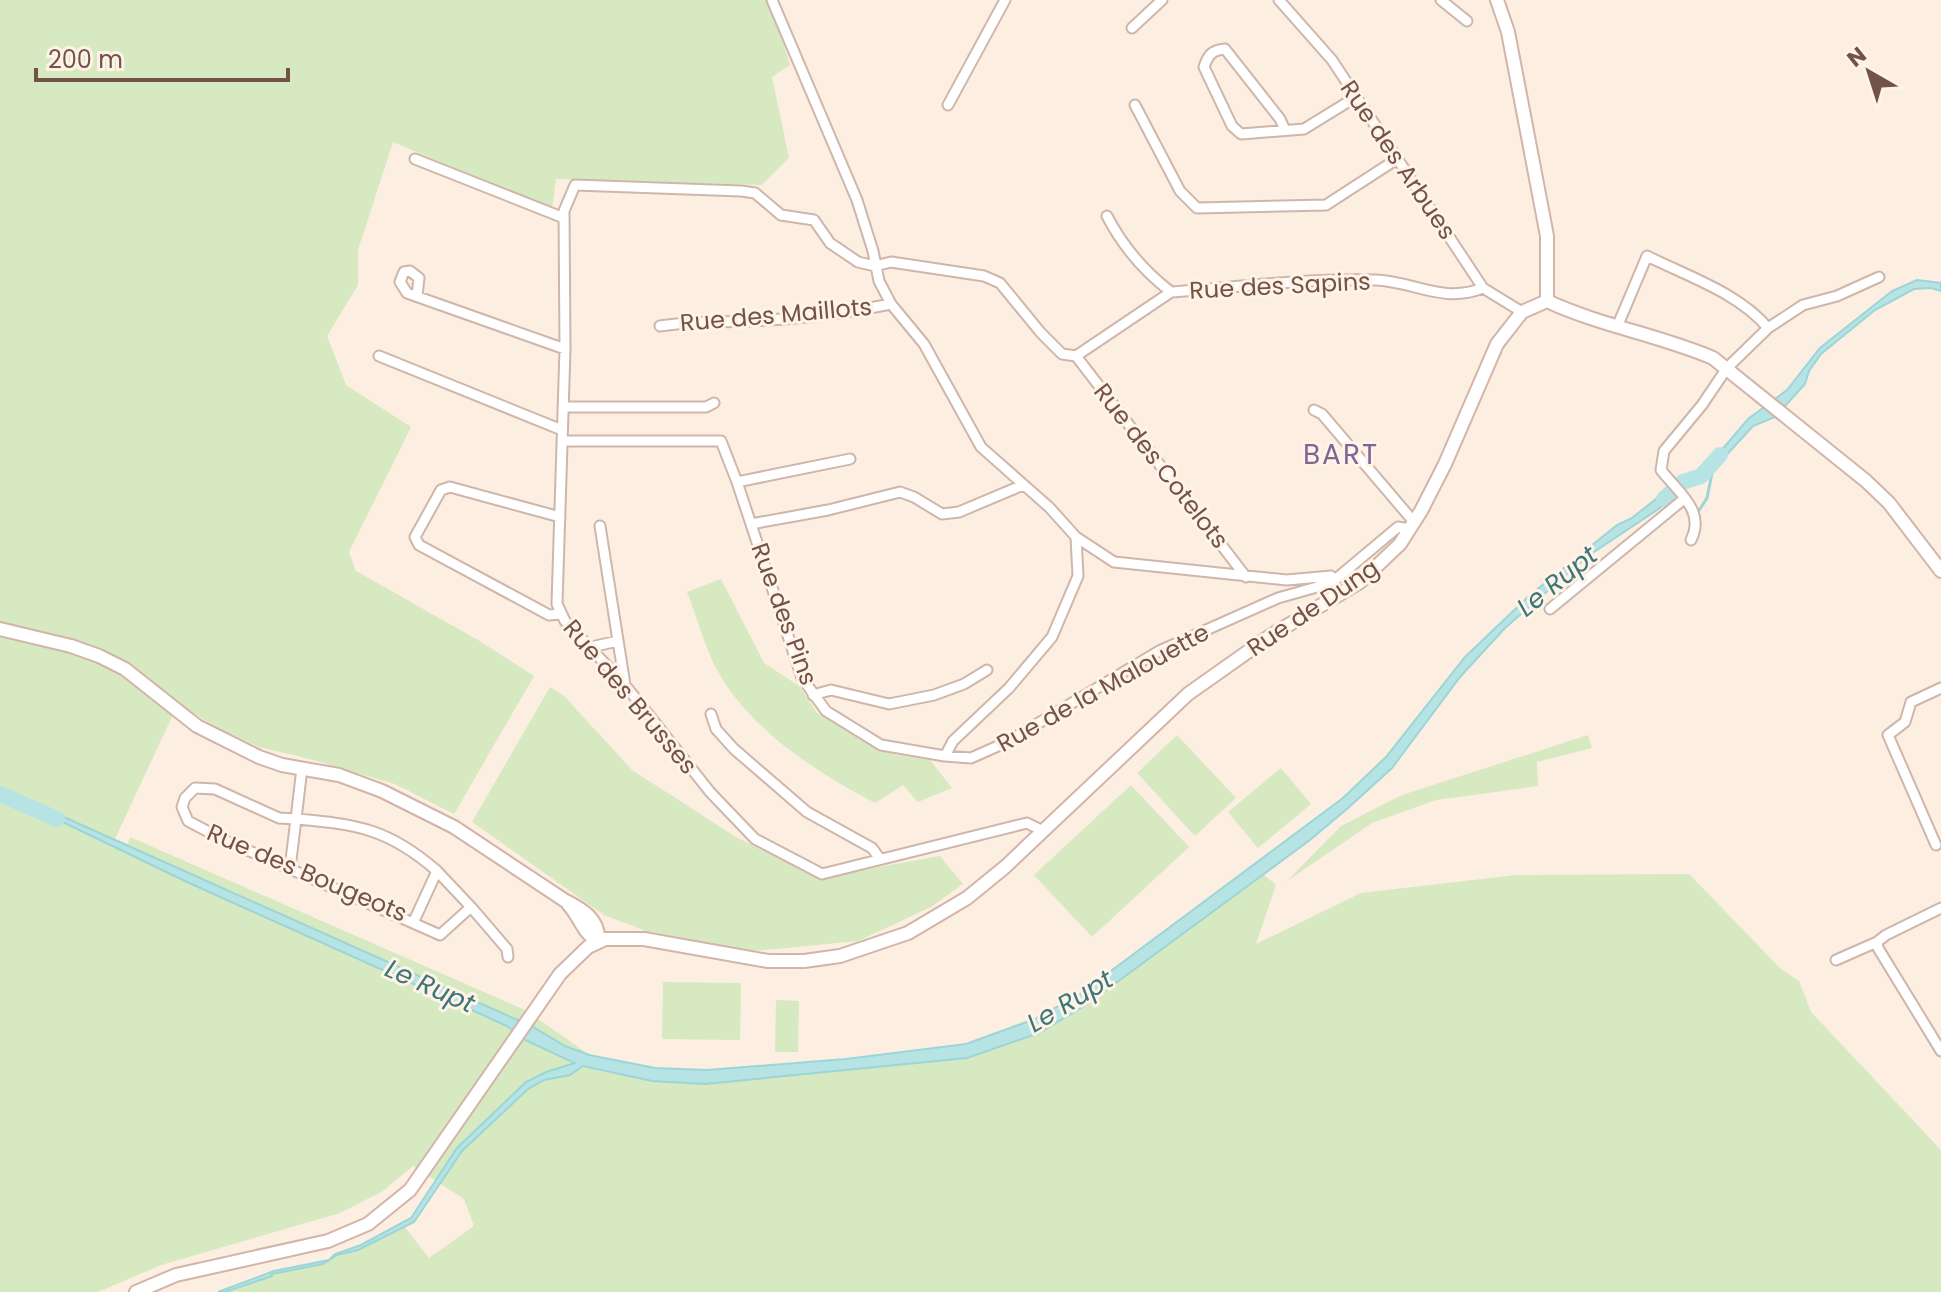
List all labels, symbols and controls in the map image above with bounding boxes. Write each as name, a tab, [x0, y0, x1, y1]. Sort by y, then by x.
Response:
scale bar	[36, 32, 288, 82]
north arrow	[1829, 32, 1909, 112]
text: N	[1841, 40, 1873, 74]
text: 200 m	[48, 43, 123, 76]
street label: Rue des Arbues	[1333, 74, 1464, 246]
street label: Rue des Sapins	[1188, 264, 1372, 307]
street label: Rue des Maillots	[679, 290, 873, 339]
street label: Rue des Cotelots	[1086, 376, 1236, 555]
district label: BART	[1303, 435, 1379, 474]
water label: Le Rupt	[1509, 537, 1605, 625]
street label: Rue des Pins	[743, 538, 825, 689]
street label: Rue de Dung	[1240, 551, 1385, 664]
street label: Rue des Brusses	[556, 612, 705, 781]
street label: Rue de la Malouette	[991, 615, 1215, 760]
street label: Rue des Bougeots	[202, 815, 412, 930]
water label: Le Rupt	[379, 950, 481, 1022]
water label: Le Rupt	[1020, 961, 1120, 1041]

